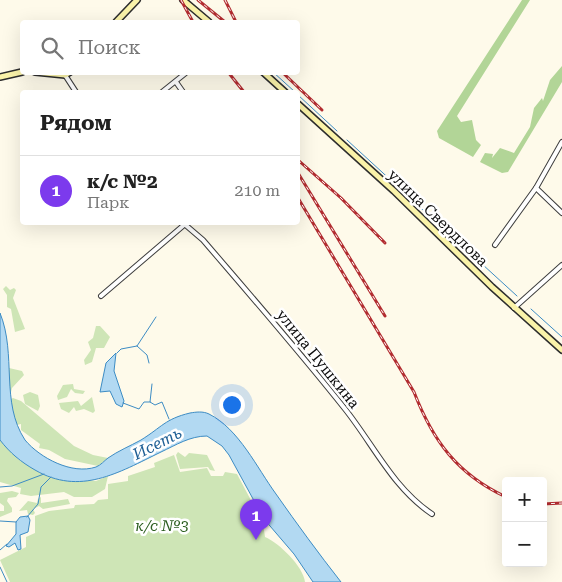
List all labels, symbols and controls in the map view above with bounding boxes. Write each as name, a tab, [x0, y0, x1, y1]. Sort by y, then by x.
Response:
search box	[20, 20, 300, 75]
icon: search	[38, 34, 66, 62]
text: Поиск	[78, 36, 141, 59]
text: Рядом	[40, 111, 112, 135]
street label: улица Свердлова	[384, 166, 492, 270]
text: к/с №2	[87, 170, 158, 193]
text: 1	[52, 181, 60, 200]
text: 210 m	[234, 181, 280, 200]
text: Парк	[87, 193, 129, 212]
street label: улица Пушкина	[273, 306, 363, 412]
your location	[219, 392, 245, 418]
water label: Исеть	[128, 423, 185, 464]
map controls	[502, 477, 547, 567]
button: +	[502, 477, 547, 522]
pin: 1	[240, 499, 272, 540]
park label: к/с №3	[135, 517, 189, 535]
button: −	[502, 522, 547, 567]

